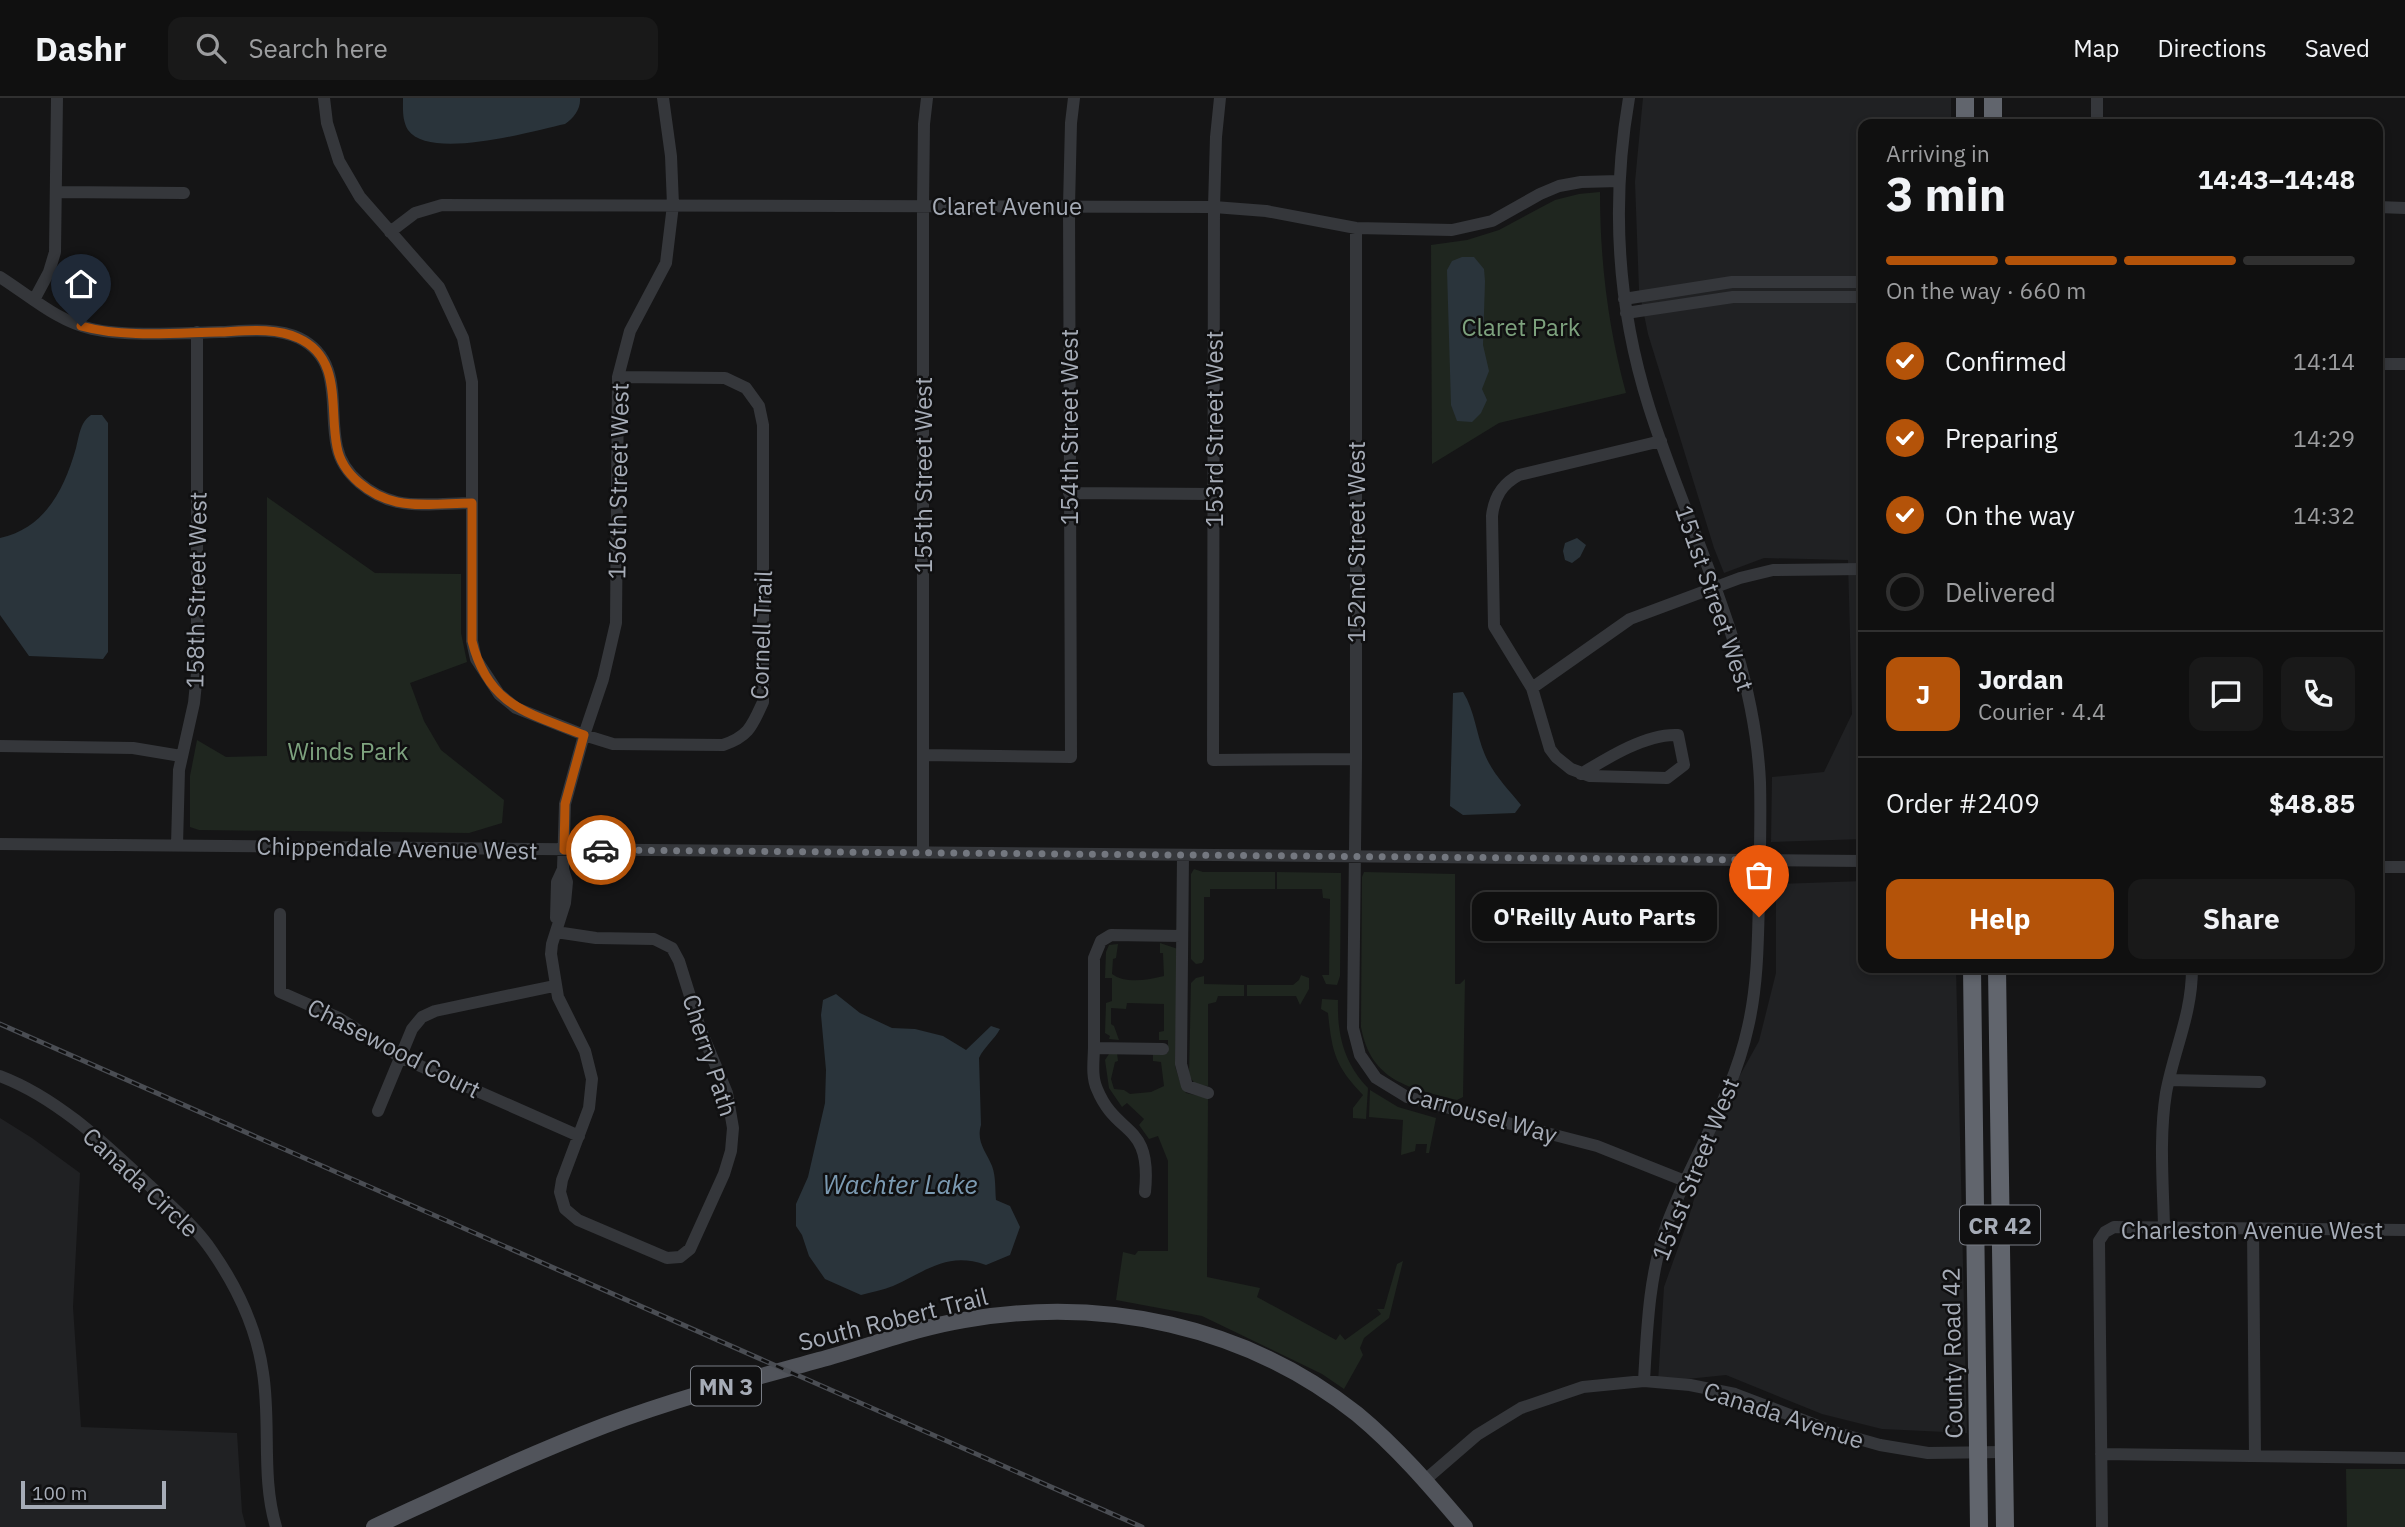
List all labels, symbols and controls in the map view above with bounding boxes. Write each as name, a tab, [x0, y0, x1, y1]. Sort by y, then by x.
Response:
search box	[168, 17, 658, 80]
text: Dashr	[35, 27, 126, 70]
icon: search	[192, 29, 230, 67]
text: Search here	[248, 31, 388, 65]
text: Map	[2073, 32, 2119, 64]
text: Directions	[2157, 32, 2267, 64]
text: Saved	[2305, 32, 2370, 64]
text: Arriving in	[1886, 138, 1990, 168]
text: 14:43–14:48	[2198, 162, 2355, 196]
text: 3 min	[1886, 164, 2006, 224]
street label: Claret Avenue	[932, 190, 1082, 222]
pin	[51, 254, 111, 326]
icon: home	[62, 265, 100, 303]
text: On the way · 660 m	[1886, 275, 2086, 305]
park label: Claret Park	[1462, 311, 1581, 343]
street label: 154th Street West	[1053, 329, 1085, 525]
street label: 153rd Street West	[1198, 330, 1230, 528]
icon: check	[1886, 342, 1924, 380]
text: Confirmed	[1945, 344, 2067, 378]
text: 14:14	[2293, 346, 2355, 376]
street label: 155th Street West	[907, 377, 939, 573]
street label: 156th Street West	[600, 382, 636, 580]
icon: check	[1886, 419, 1924, 457]
text: Preparing	[1945, 421, 2058, 455]
text: 14:29	[2293, 423, 2355, 453]
street label: 152nd Street West	[1340, 441, 1372, 643]
street label: 158th Street West	[178, 491, 214, 689]
icon: check	[1886, 496, 1924, 534]
text: On the way	[1945, 498, 2075, 532]
text: 14:32	[2293, 500, 2355, 530]
street label: 151st Street West	[1668, 501, 1762, 695]
street label: Cornell Trail	[743, 570, 779, 700]
text: Delivered	[1945, 575, 2056, 609]
button: chat	[2189, 657, 2263, 731]
button: phone	[2281, 657, 2355, 731]
text: Jordan	[1978, 662, 2064, 696]
text: J	[1916, 677, 1930, 711]
text: Courier · 4.4	[1978, 696, 2106, 726]
park label: Winds Park	[288, 735, 409, 767]
text: Order #2409	[1886, 786, 2040, 820]
text: $48.85	[2269, 786, 2355, 820]
courier	[566, 815, 636, 885]
street label: Chippendale Avenue West	[256, 830, 538, 866]
icon: car	[582, 831, 620, 869]
pin	[1729, 845, 1789, 917]
icon: bag	[1740, 856, 1778, 894]
button: Help	[1886, 879, 2114, 959]
button: Share	[2128, 879, 2355, 959]
callout: O'Reilly Auto Parts	[1472, 892, 1717, 942]
text: O'Reilly Auto Parts	[1493, 901, 1696, 931]
street label: Cherry Path	[675, 990, 745, 1120]
street label: Chasewood Court	[302, 991, 486, 1105]
street label: 151st Street West	[1644, 1073, 1746, 1265]
street label: Carrousel Way	[1403, 1077, 1561, 1151]
street label: Canada Circle	[76, 1120, 206, 1244]
water label: Wachter Lake	[822, 1167, 978, 1201]
road number: CR 42	[1960, 1206, 2040, 1244]
street label: Charleston Avenue West	[2121, 1214, 2383, 1246]
street label: County Road 42	[1935, 1267, 1969, 1439]
street label: South Robert Trail	[795, 1280, 991, 1358]
road number: MN 3	[691, 1366, 761, 1406]
street label: Canada Avenue	[1700, 1374, 1868, 1456]
scale bar	[21, 1478, 166, 1510]
text: 100 m	[32, 1481, 87, 1505]

